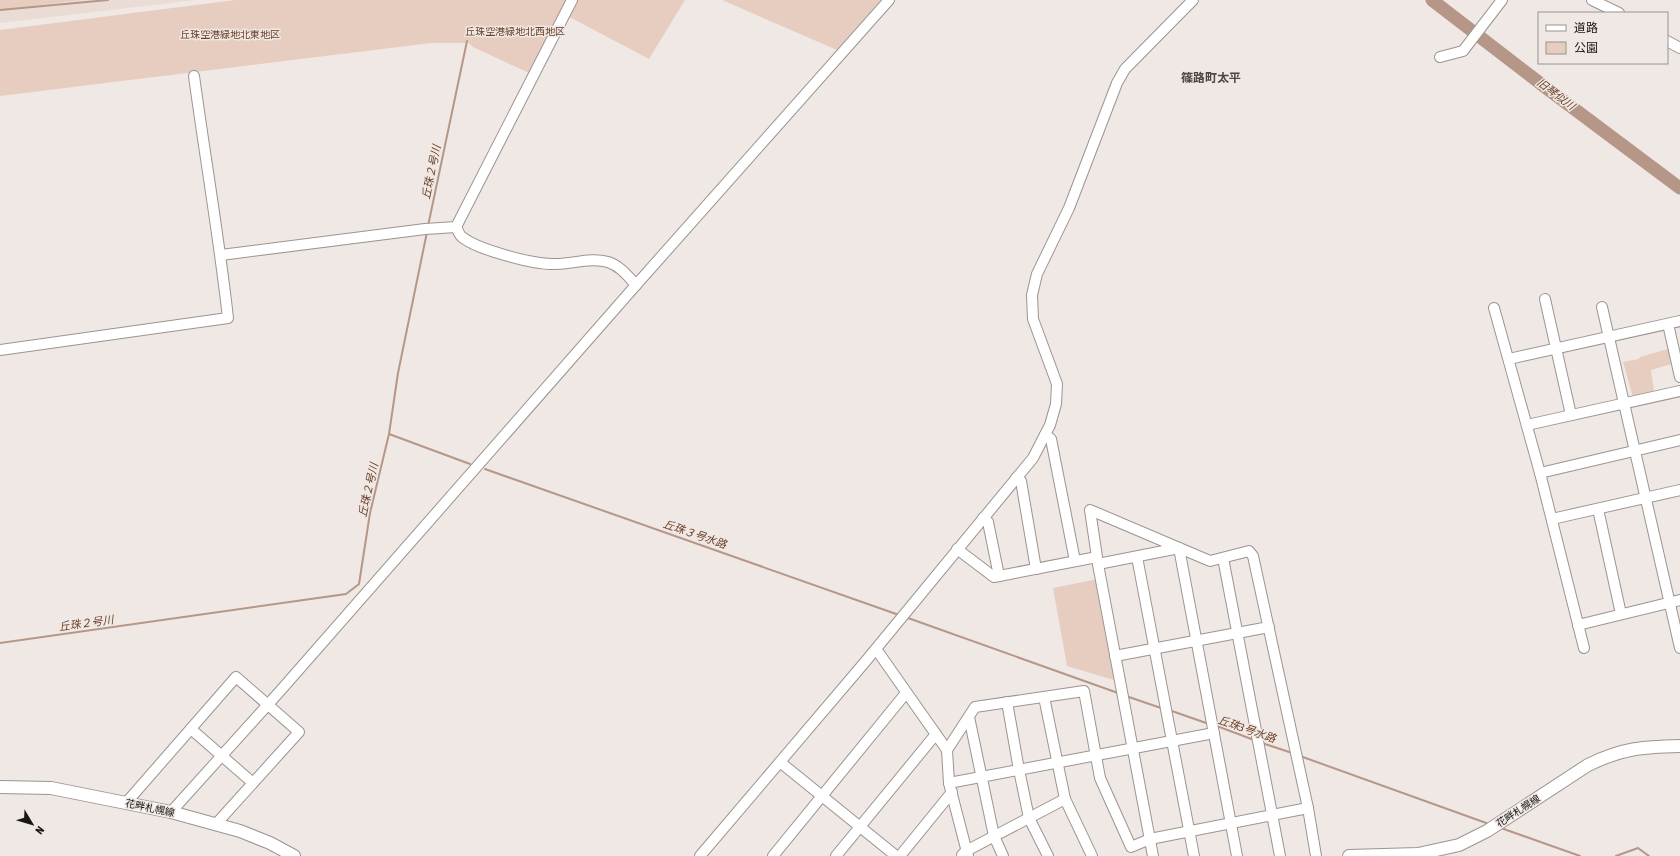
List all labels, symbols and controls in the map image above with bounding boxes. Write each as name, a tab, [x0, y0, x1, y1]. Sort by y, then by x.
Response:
legend	[1538, 12, 1668, 64]
text: 道路	[1574, 21, 1598, 35]
park label: 丘珠空港緑地北西地区	[465, 26, 565, 37]
park label: 丘珠空港緑地北東地区	[180, 29, 280, 40]
text: 公園	[1574, 41, 1598, 55]
district label: 篠路町太平	[1181, 71, 1241, 85]
water label: 旧琴似川	[1535, 76, 1578, 113]
water label: 丘珠２号川	[419, 143, 443, 200]
water label: 丘珠２号川	[356, 461, 380, 518]
water label: 丘珠３号水路	[662, 518, 729, 551]
water label: 丘珠２号川	[58, 613, 115, 633]
water label: 丘珠3号水路	[1217, 714, 1278, 745]
street label: 花畔札幌線	[1494, 793, 1542, 829]
street label: 花畔札幌線	[124, 797, 176, 819]
north arrow	[12, 804, 52, 844]
text: N	[33, 824, 47, 836]

